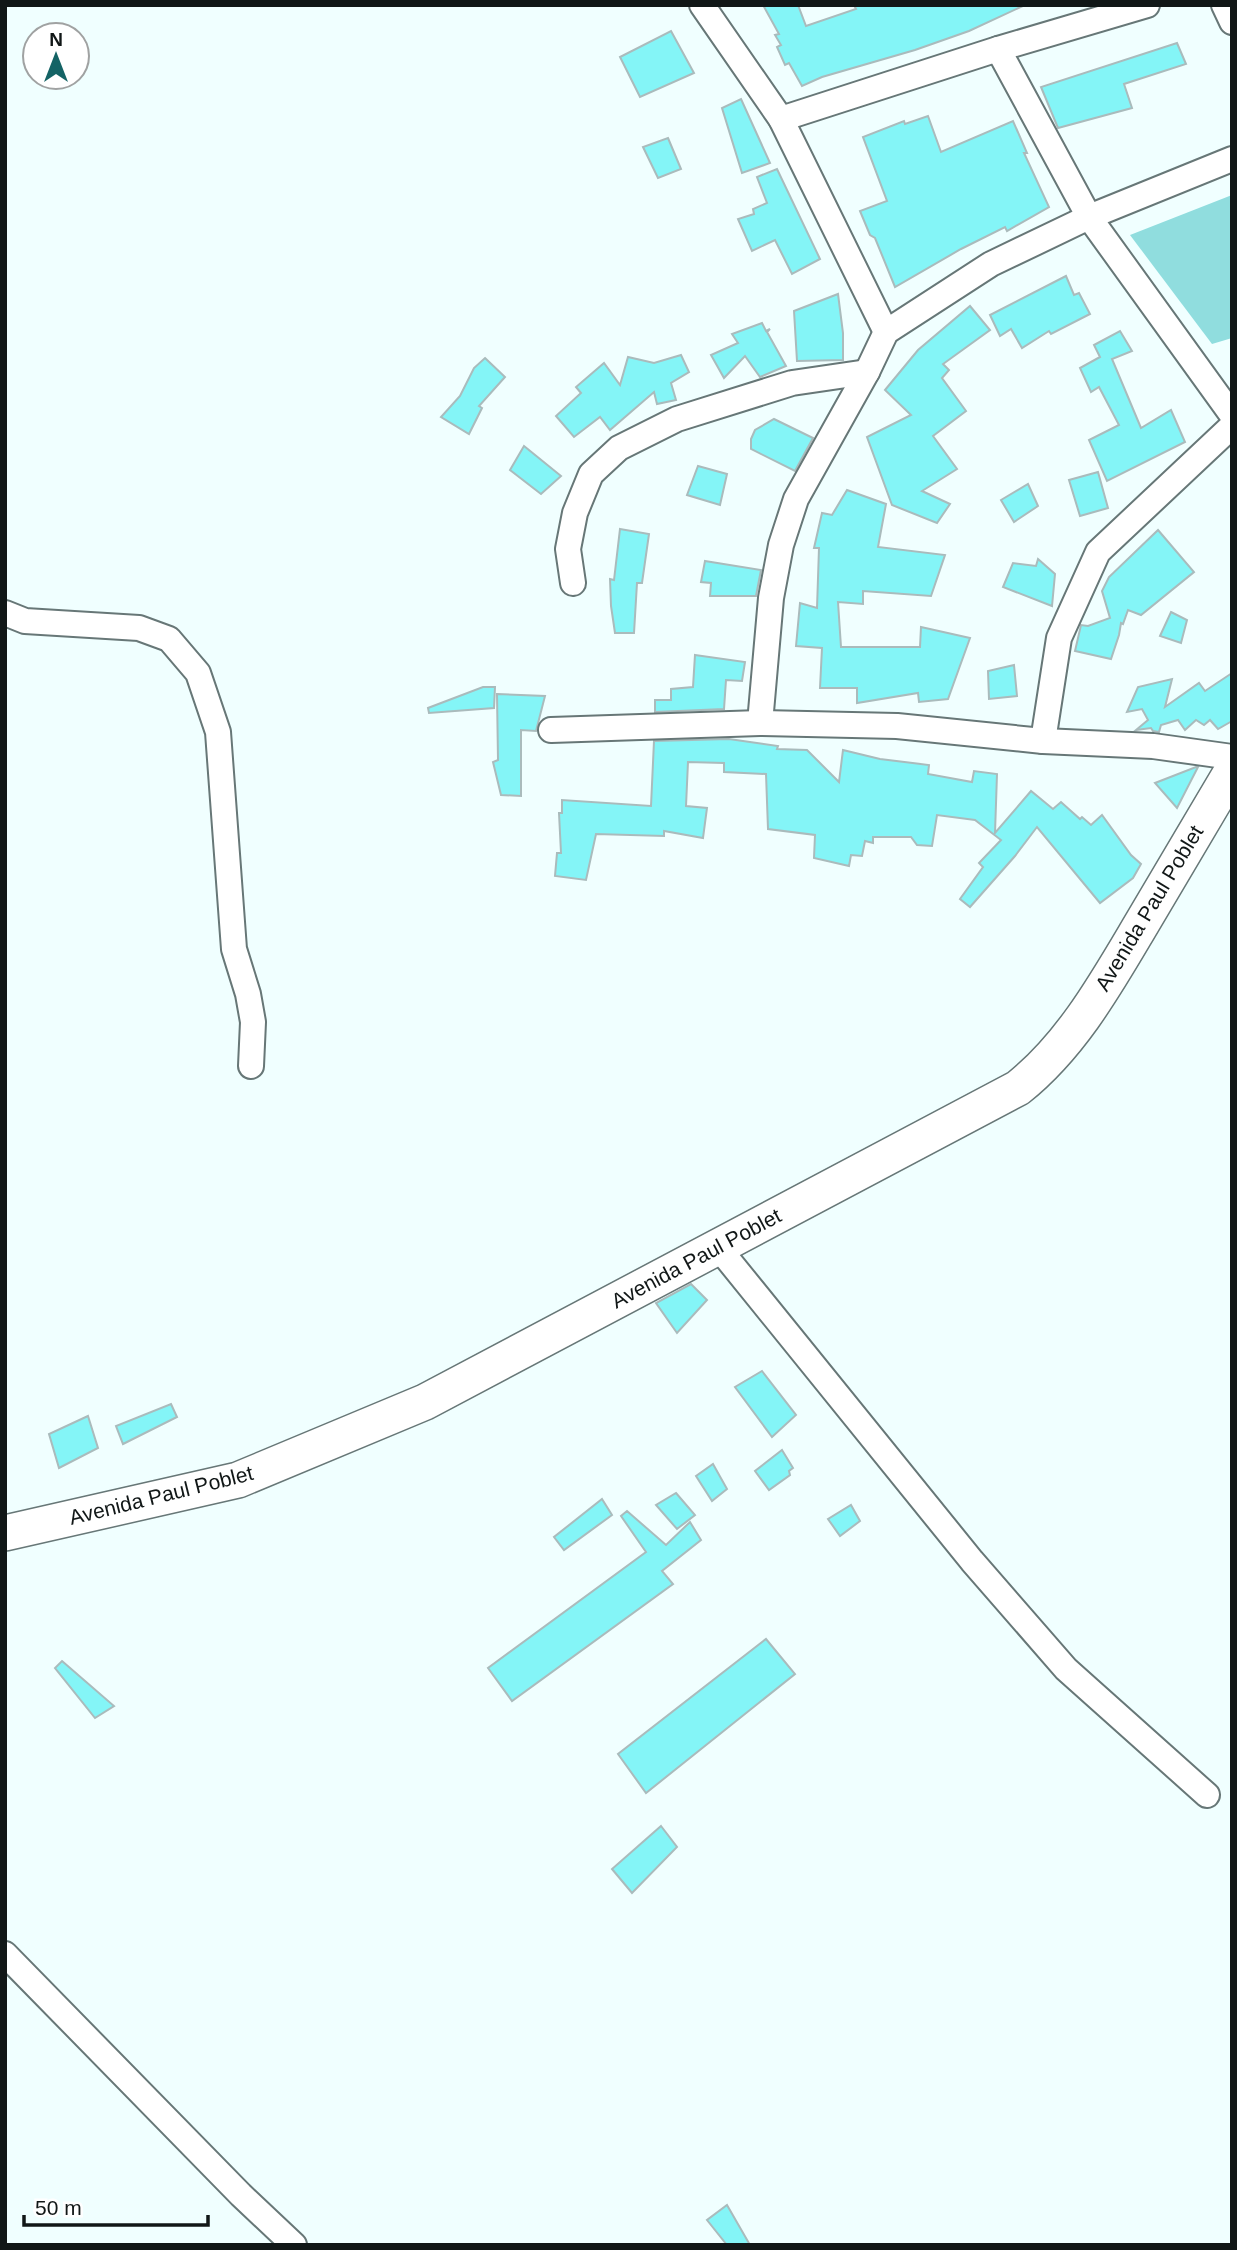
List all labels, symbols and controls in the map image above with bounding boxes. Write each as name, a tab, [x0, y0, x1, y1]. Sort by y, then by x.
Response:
north arrow	[21, 21, 91, 91]
text: N	[49, 29, 63, 50]
street label: Avenida Paul Poblet	[1091, 821, 1208, 995]
street label: Avenida Paul Poblet	[607, 1203, 785, 1312]
street label: Avenida Paul Poblet	[67, 1461, 256, 1529]
scale bar	[24, 2184, 208, 2228]
text: 50 m	[35, 2196, 82, 2219]

